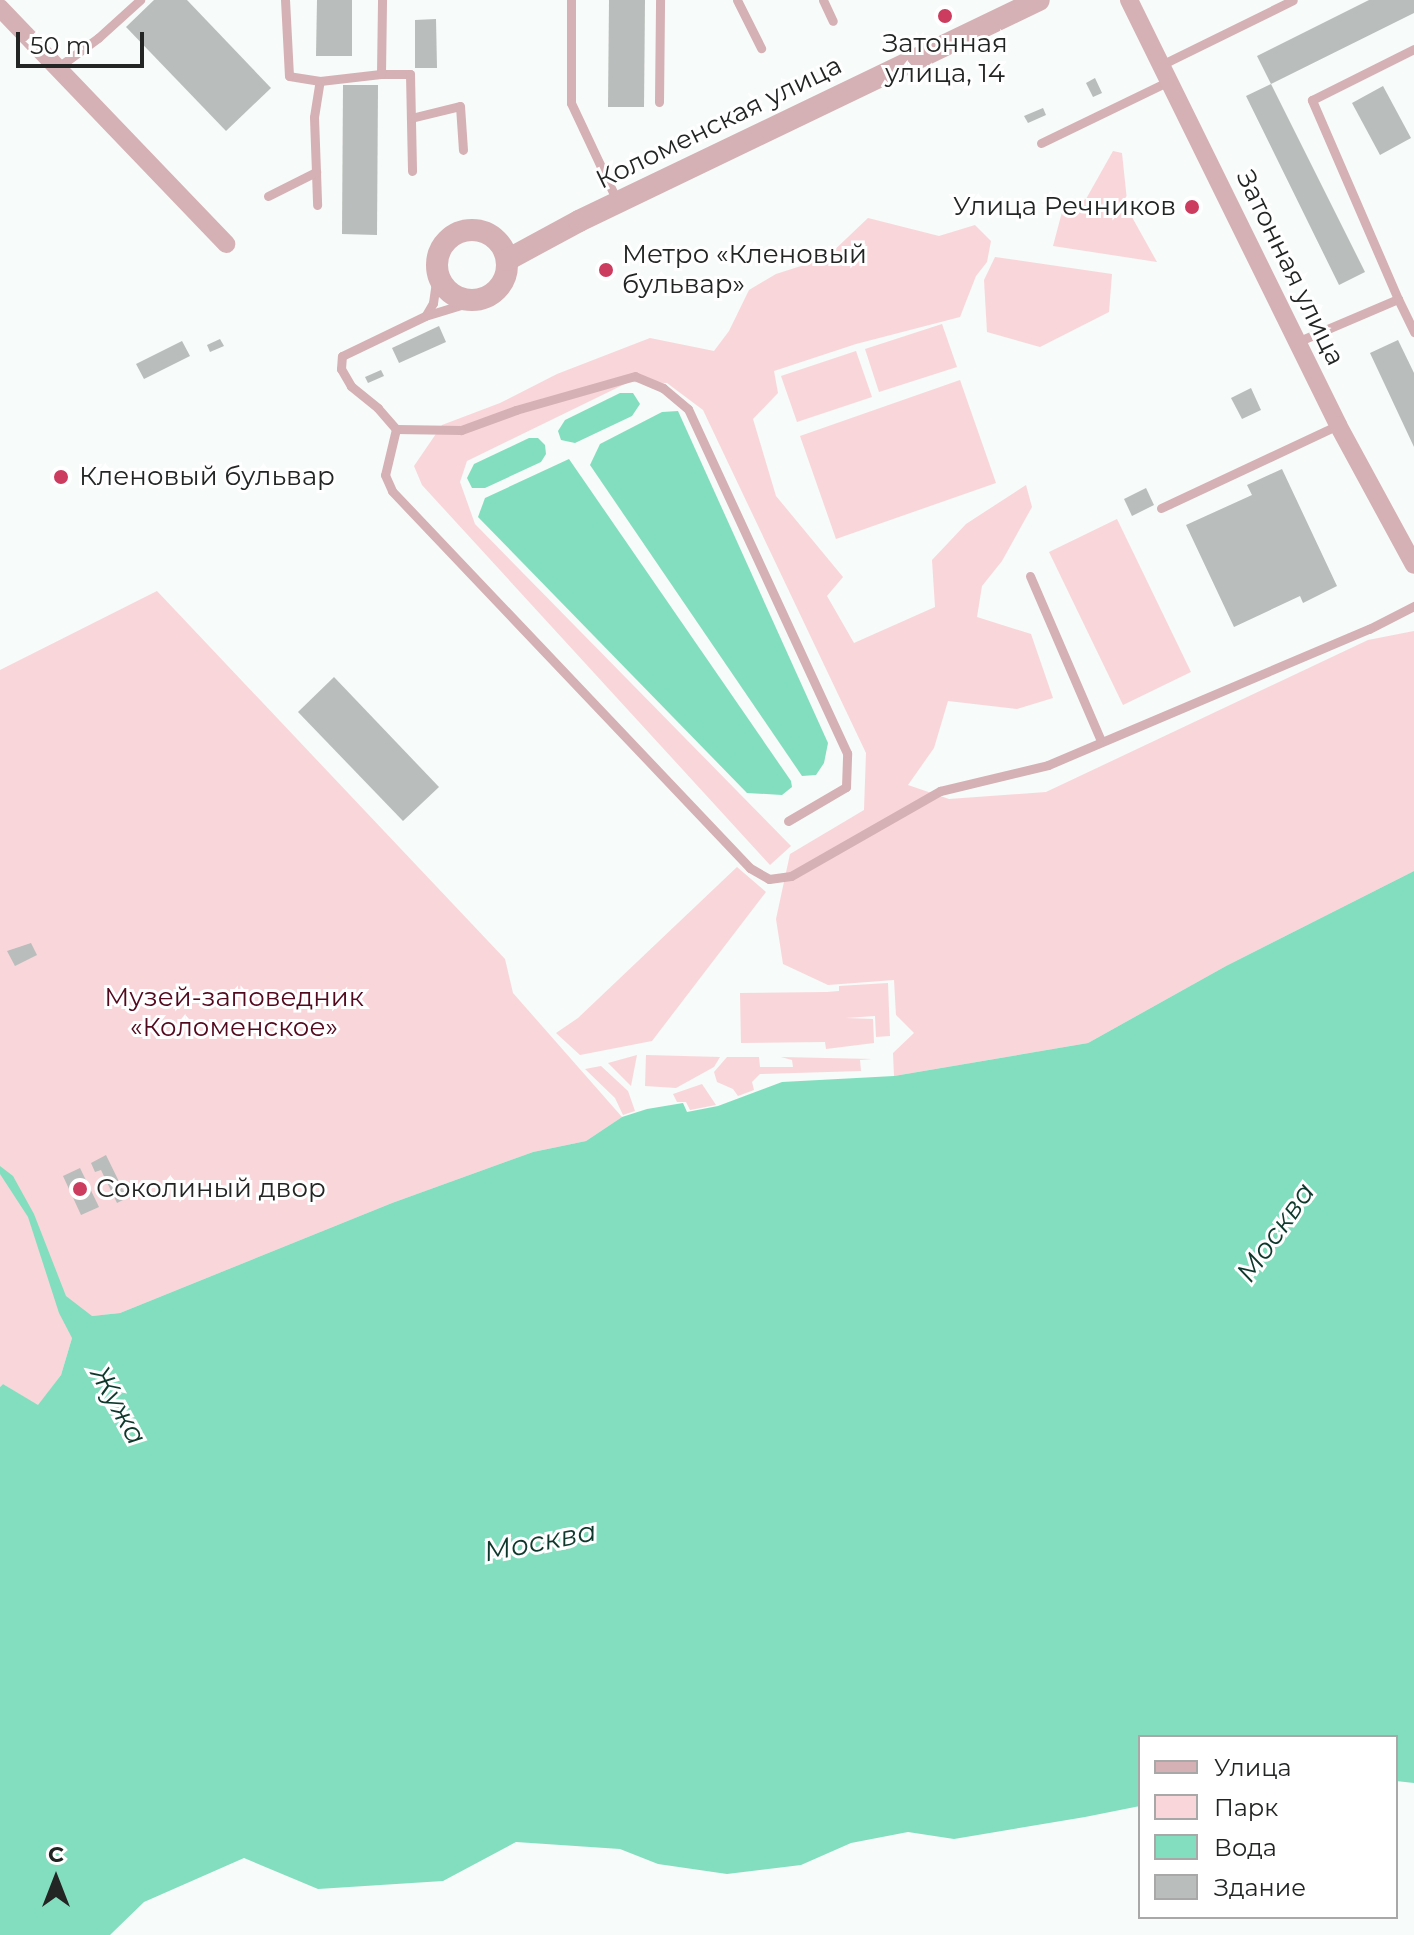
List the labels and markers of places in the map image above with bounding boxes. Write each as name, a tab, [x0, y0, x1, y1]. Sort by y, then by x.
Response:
marker: Затонная улица, 14	[936, 7, 954, 25]
place label: Затонная улица, 14	[882, 28, 1008, 90]
place label: Улица Речников	[953, 191, 1176, 223]
marker: Улица Речников	[1183, 198, 1201, 216]
place label: Метро «Кленовый бульвар»	[622, 239, 867, 300]
marker: Метро «Кленовый бульвар»	[597, 261, 615, 279]
place label: Кленовый бульвар	[79, 461, 335, 493]
marker: Кленовый бульвар	[50, 466, 72, 488]
place label: Соколиный двор	[96, 1173, 326, 1205]
marker: Соколиный двор	[71, 1180, 89, 1198]

